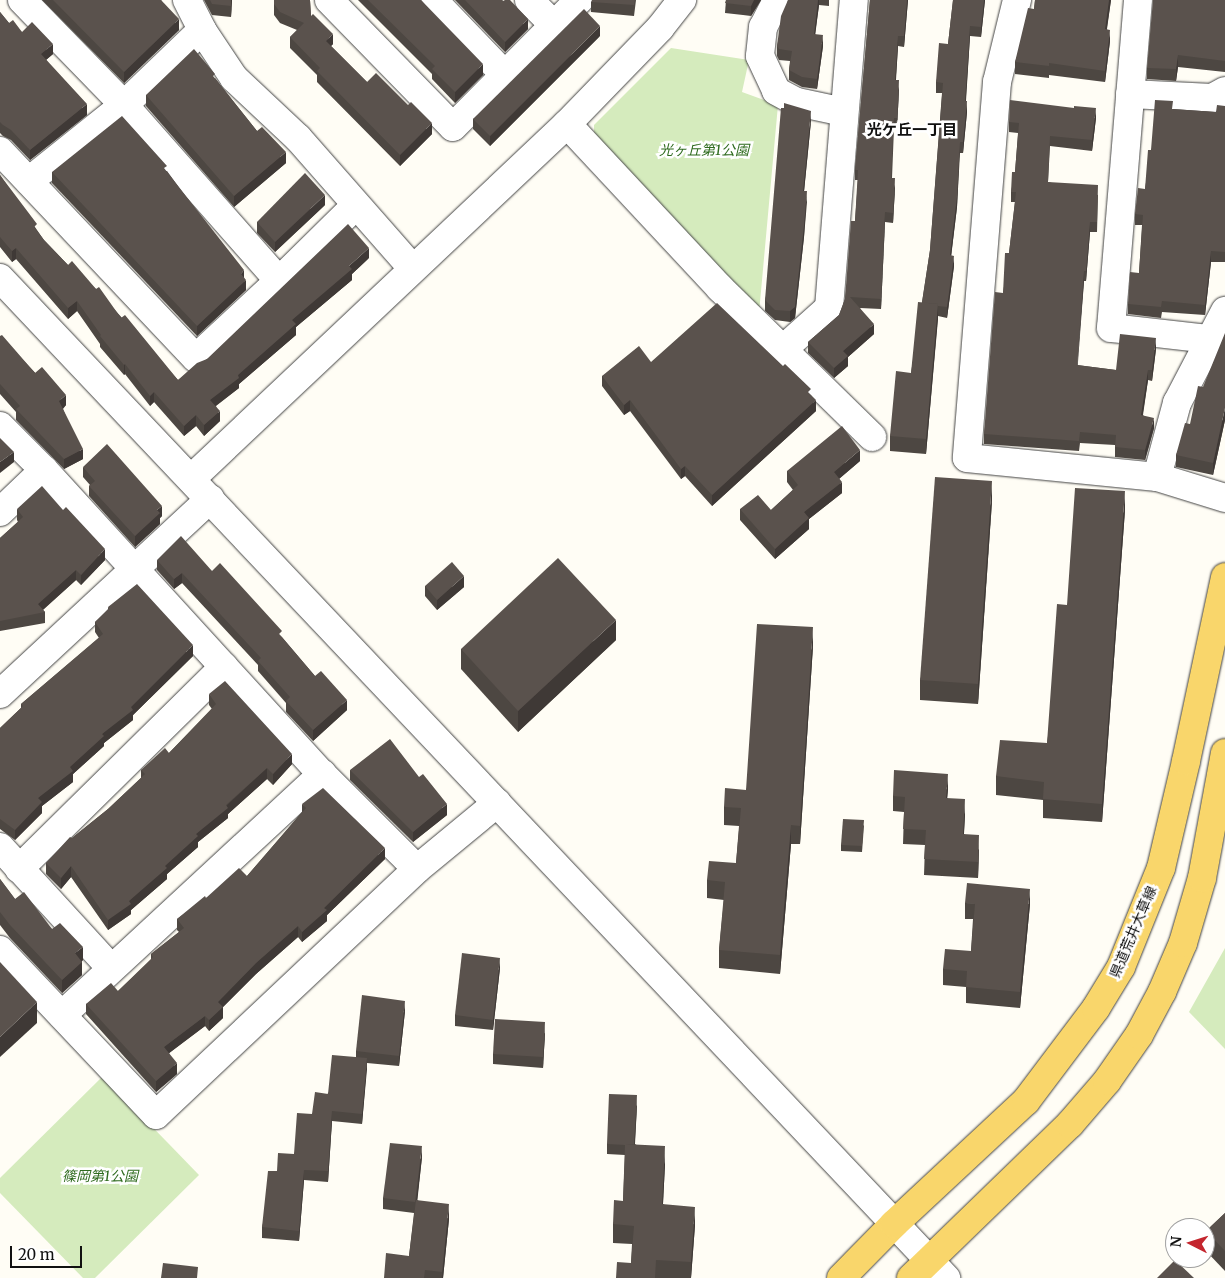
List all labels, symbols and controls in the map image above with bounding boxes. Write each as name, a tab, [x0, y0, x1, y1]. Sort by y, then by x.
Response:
district label: 光ケ丘一丁目	[867, 121, 957, 139]
park label: 光ヶ丘第1公園	[659, 142, 749, 158]
street label: 県道荒井大草線	[1106, 884, 1160, 980]
park label: 篠岡第1公園	[62, 1168, 138, 1184]
north arrow	[1165, 1218, 1215, 1268]
text: N	[1167, 1235, 1186, 1248]
scale bar	[12, 1236, 85, 1268]
text: 20 m	[18, 1245, 55, 1264]

